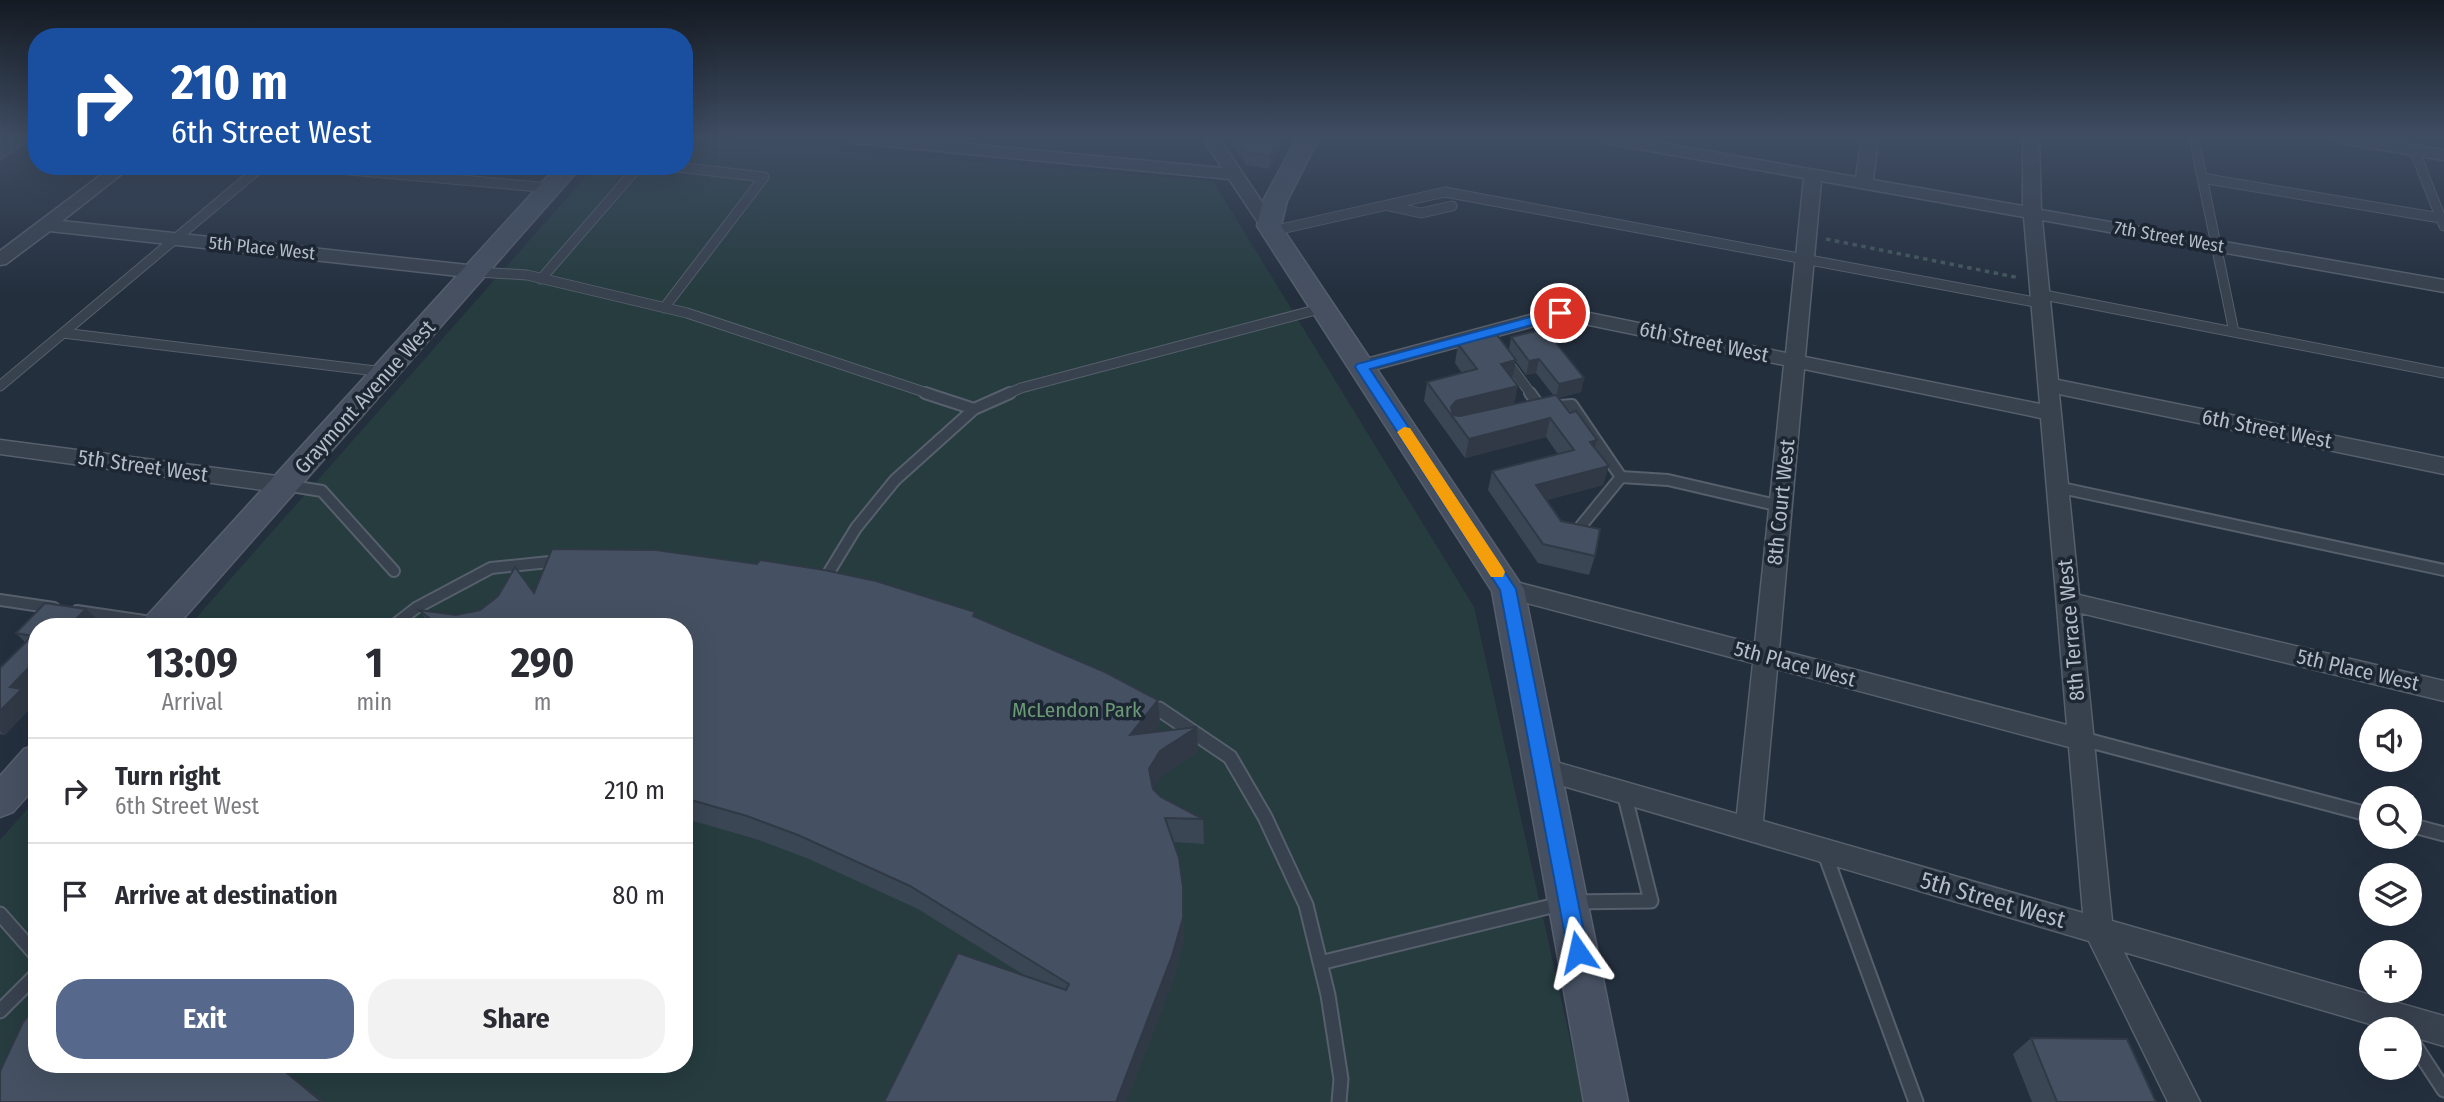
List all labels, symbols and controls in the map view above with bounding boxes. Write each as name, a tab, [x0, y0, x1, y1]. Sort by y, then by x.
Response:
text: 210 m	[171, 53, 288, 112]
icon: right	[56, 56, 147, 147]
text: 6th Street West	[171, 113, 372, 151]
street label: 7th Street West	[2112, 217, 2226, 258]
street label: 5th Place West	[208, 231, 316, 265]
pin	[1530, 283, 1590, 343]
icon: arrive	[1541, 294, 1579, 332]
street label: Graymont Avenue West	[289, 315, 441, 479]
street label: 6th Street West	[1637, 316, 1771, 368]
street label: 6th Street West	[2200, 404, 2334, 454]
street label: 8th Court West	[1761, 438, 1801, 566]
street label: 5th Street West	[76, 444, 210, 488]
street label: 8th Terrace West	[2052, 558, 2090, 702]
street label: 5th Place West	[1732, 635, 1859, 693]
text: 13:09	[146, 638, 238, 688]
text: 1	[365, 638, 383, 688]
text: 290	[511, 638, 575, 688]
street label: 5th Place West	[2294, 643, 2422, 697]
text: Arrival	[162, 688, 223, 716]
text: min	[357, 688, 392, 716]
text: m	[534, 688, 551, 716]
park label: McLendon Park	[1012, 697, 1142, 723]
map controls	[2359, 709, 2422, 1080]
button: sound	[2359, 709, 2422, 772]
text: Turn right	[115, 761, 221, 792]
icon: right	[56, 772, 94, 810]
text: 210 m	[604, 775, 665, 806]
button: search	[2359, 786, 2422, 849]
text: 6th Street West	[115, 792, 259, 820]
button: layers	[2359, 863, 2422, 926]
street label: 5th Street West	[1917, 866, 2069, 934]
icon: arrive	[56, 877, 94, 915]
text: Arrive at destination	[115, 880, 338, 911]
text: 80 m	[612, 880, 665, 911]
position arrow	[1541, 915, 1615, 989]
button: +	[2359, 940, 2422, 1003]
button: Exit	[56, 979, 354, 1059]
button: Share	[368, 979, 665, 1059]
button: −	[2359, 1017, 2422, 1080]

